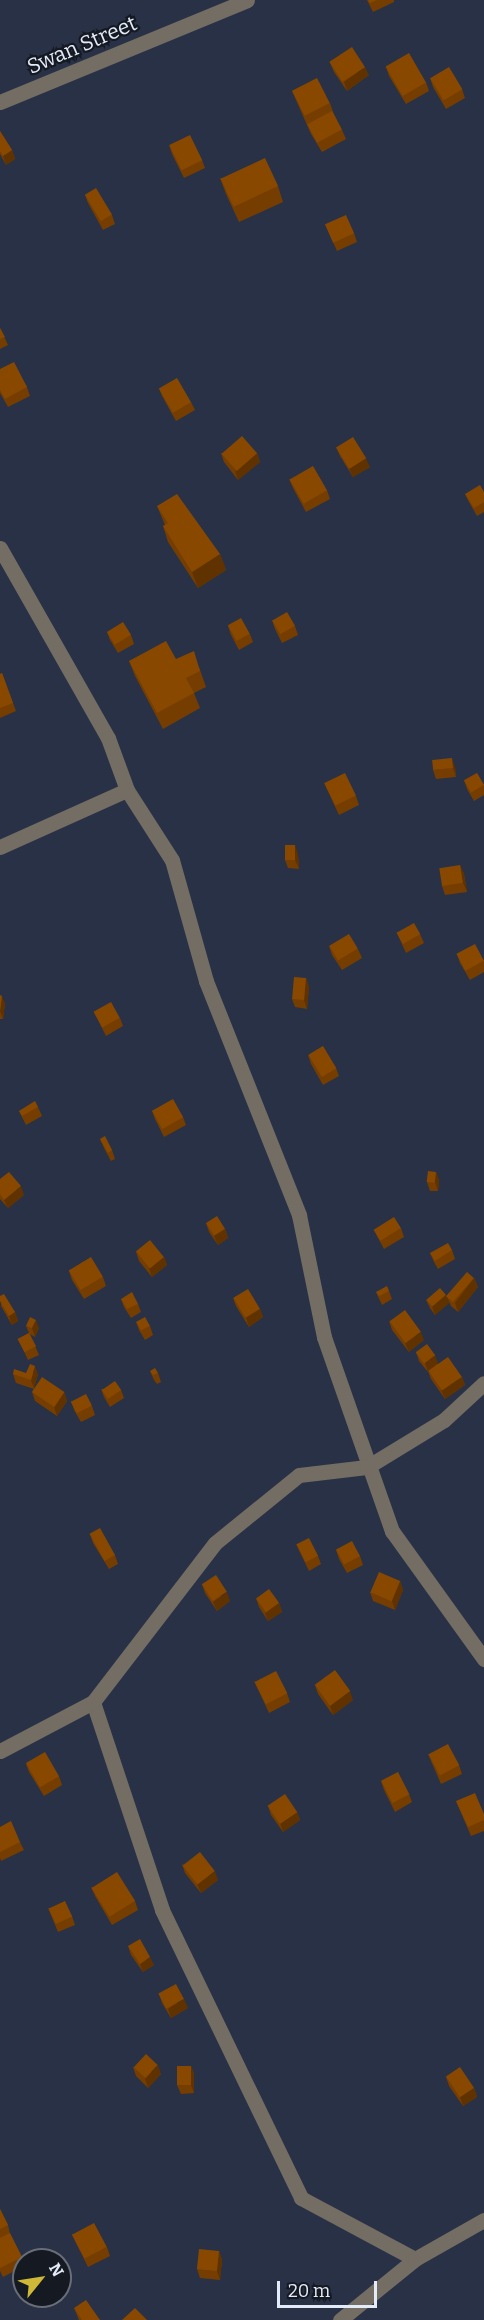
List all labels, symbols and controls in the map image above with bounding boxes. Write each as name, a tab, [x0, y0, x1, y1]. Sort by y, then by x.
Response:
street label: Swan Street	[23, 11, 141, 79]
north arrow	[12, 2248, 72, 2308]
text: N	[45, 2260, 68, 2280]
scale bar	[280, 2269, 380, 2307]
text: 20 m	[288, 2280, 330, 2302]

